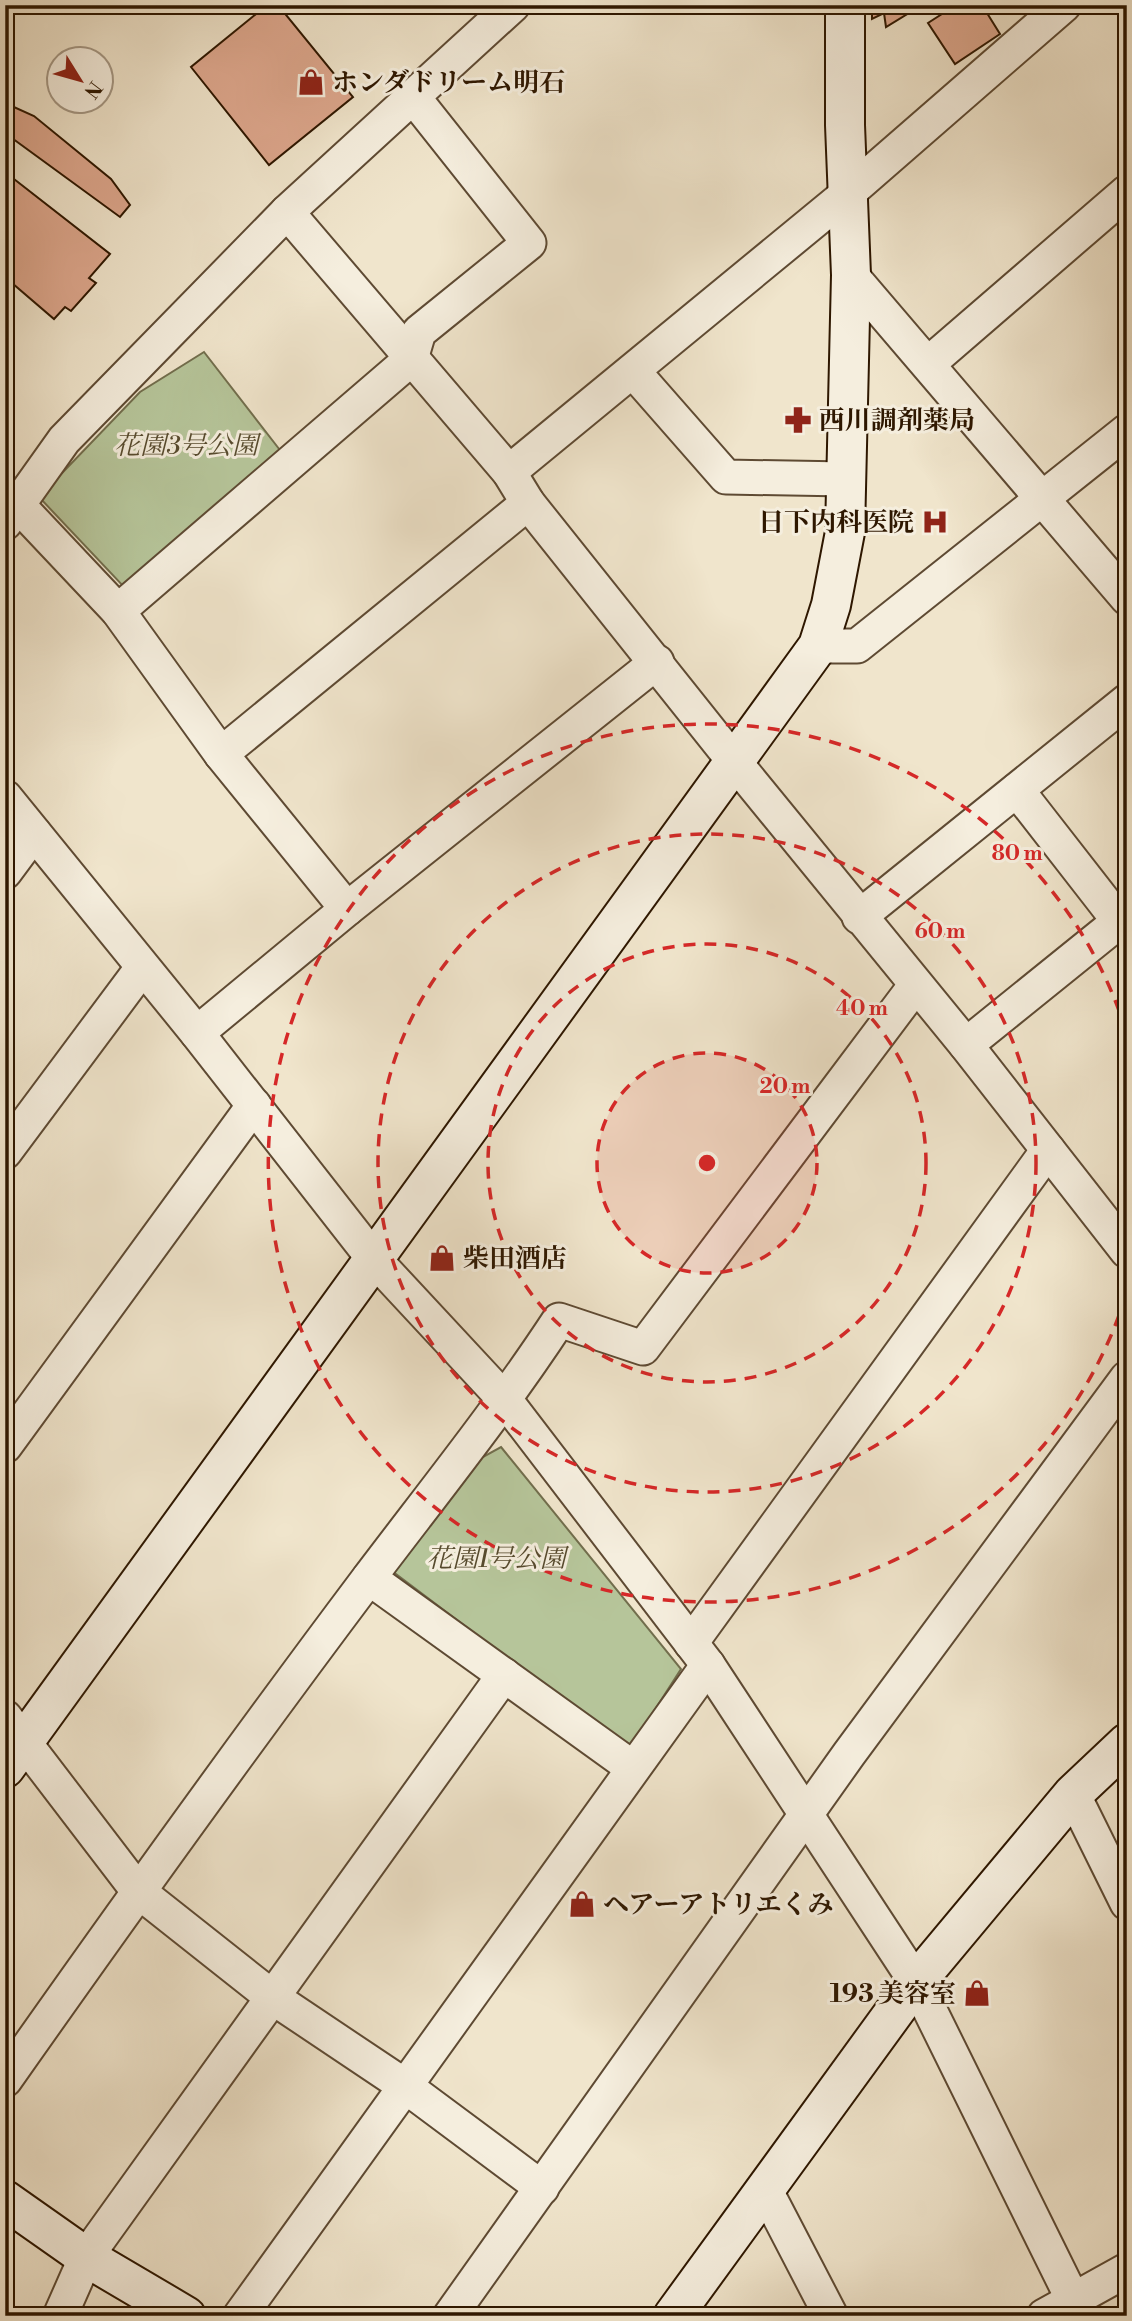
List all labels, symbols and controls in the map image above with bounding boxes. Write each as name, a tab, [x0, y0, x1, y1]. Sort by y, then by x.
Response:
north arrow	[46, 46, 116, 116]
shop icon: ホンダドリーム明石	[296, 67, 326, 97]
place label: ホンダドリーム明石	[332, 67, 565, 99]
text: N	[79, 76, 107, 103]
pharmacy icon: 西川調剤薬局	[783, 405, 813, 435]
place label: 西川調剤薬局	[819, 405, 975, 437]
park label: 花園3号公園	[114, 430, 262, 462]
place label: 日下内科医院	[758, 507, 914, 539]
hospital icon: 日下内科医院	[920, 507, 950, 537]
text: 80 m	[991, 841, 1043, 867]
text: 60 m	[915, 919, 965, 945]
text: 40 m	[836, 996, 888, 1022]
text: 20 m	[760, 1074, 810, 1100]
centre of rings	[695, 1151, 719, 1175]
shop icon: 柴田酒店	[427, 1243, 457, 1273]
place label: 柴田酒店	[463, 1243, 567, 1275]
park label: 花園1号公園	[426, 1543, 570, 1575]
shop icon: ヘアーアトリエくみ	[567, 1889, 597, 1919]
place label: ヘアーアトリエくみ	[603, 1889, 834, 1921]
place label: 193 美容室	[830, 1978, 956, 2010]
shop icon: 193 美容室	[962, 1978, 992, 2008]

